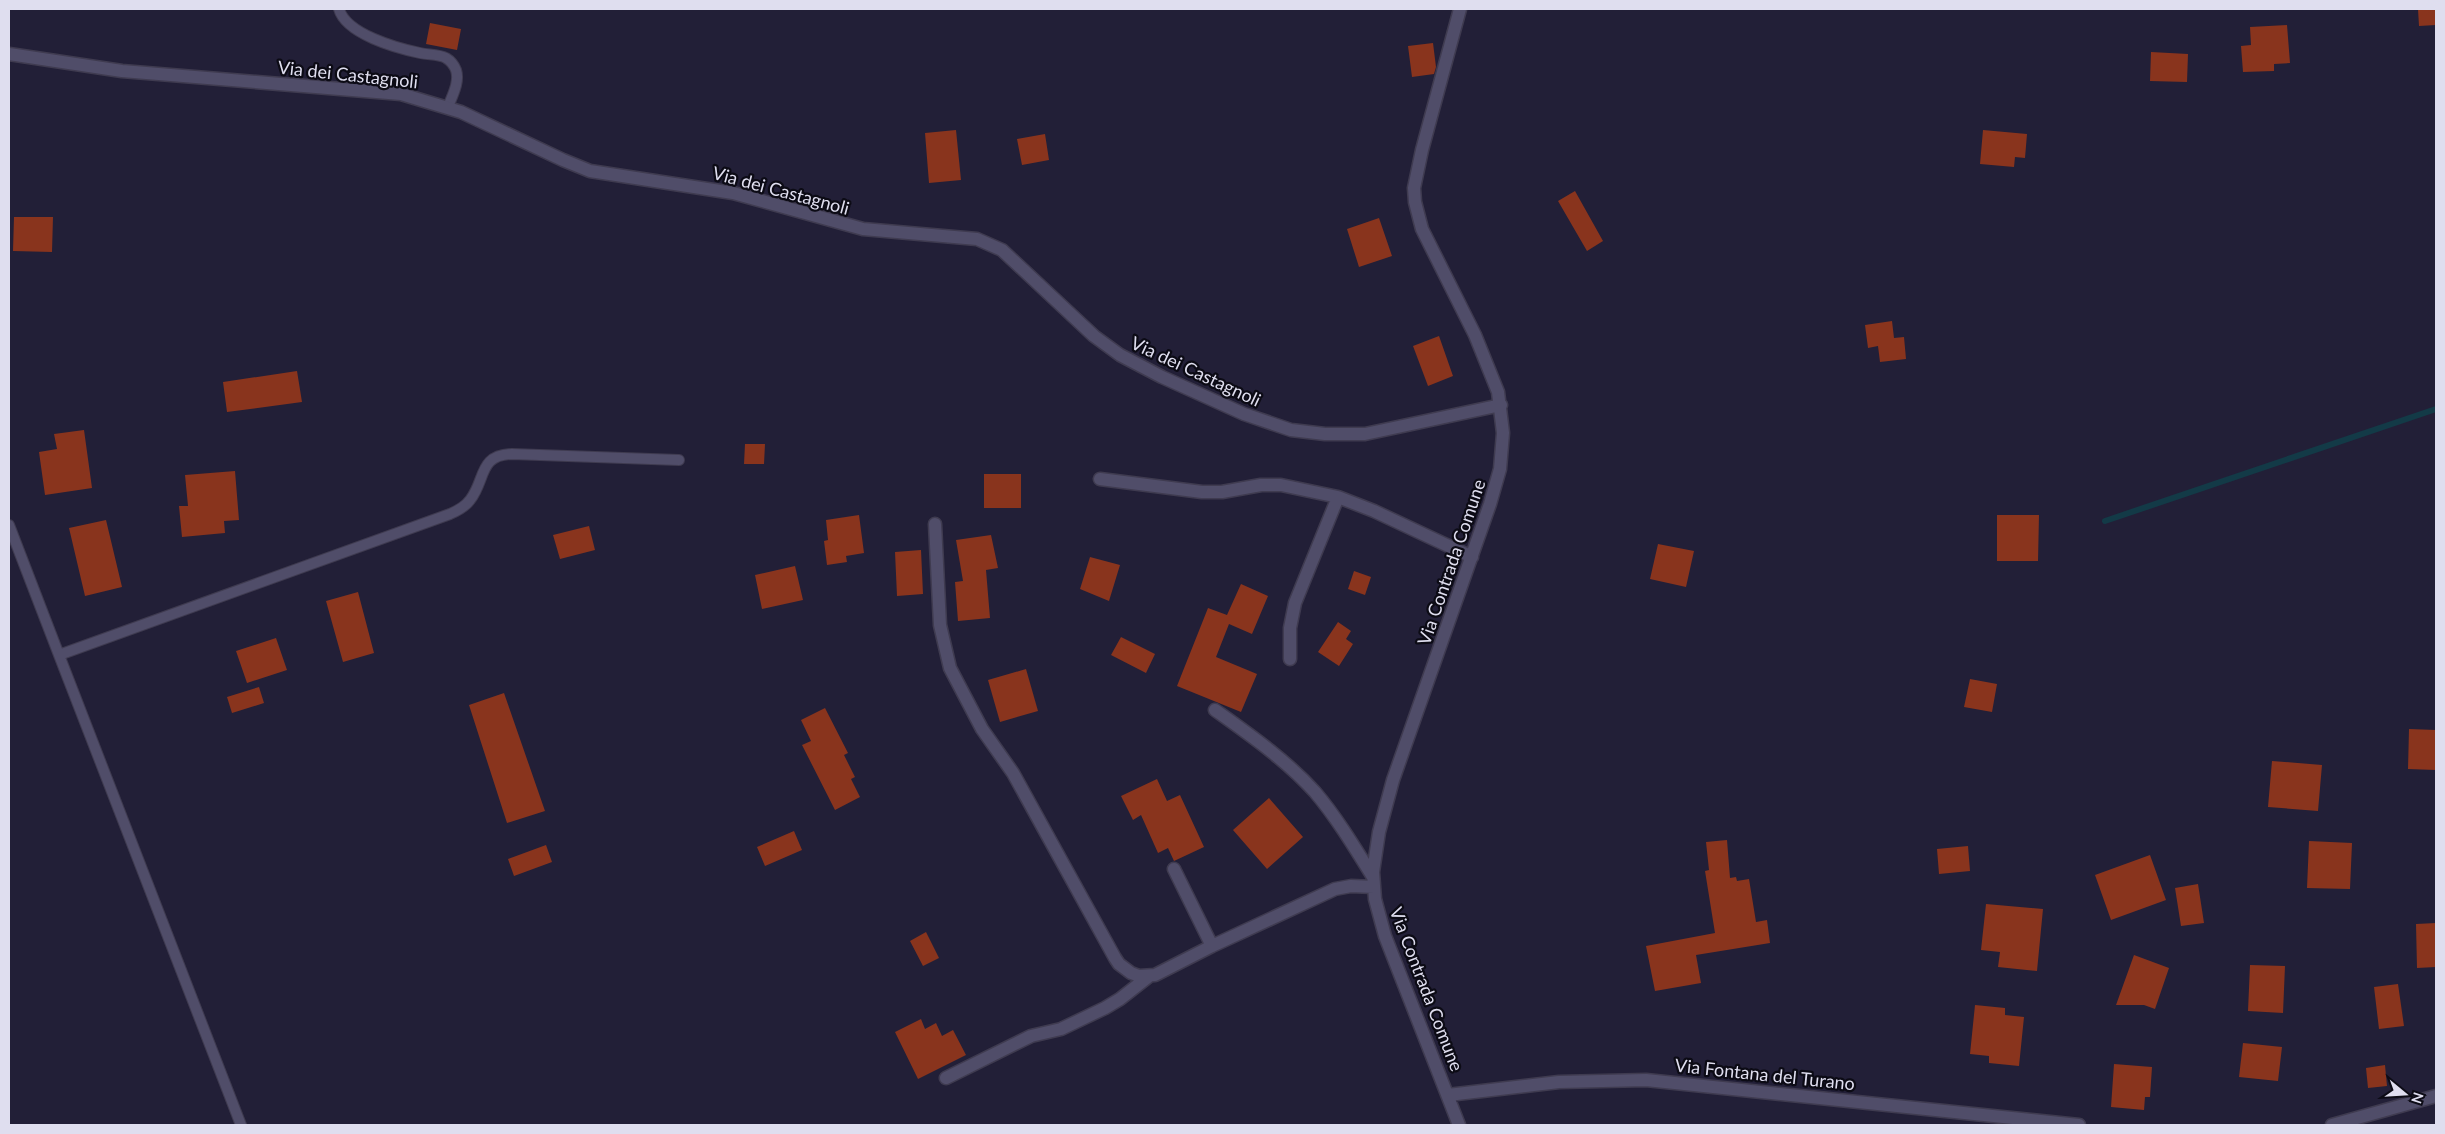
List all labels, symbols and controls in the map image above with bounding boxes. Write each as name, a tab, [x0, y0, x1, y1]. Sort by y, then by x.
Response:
street label: Via dei Castagnoli	[277, 56, 419, 92]
street label: Via dei Castagnoli	[710, 161, 852, 219]
street label: Via dei Castagnoli	[1127, 331, 1265, 411]
street label: Via Contrada Comune	[1412, 476, 1490, 648]
street label: Via Contrada Comune	[1386, 904, 1468, 1074]
street label: Via Fontana del Turano	[1674, 1054, 1856, 1094]
north arrow	[2380, 1069, 2430, 1119]
text: N	[2408, 1090, 2428, 1106]

